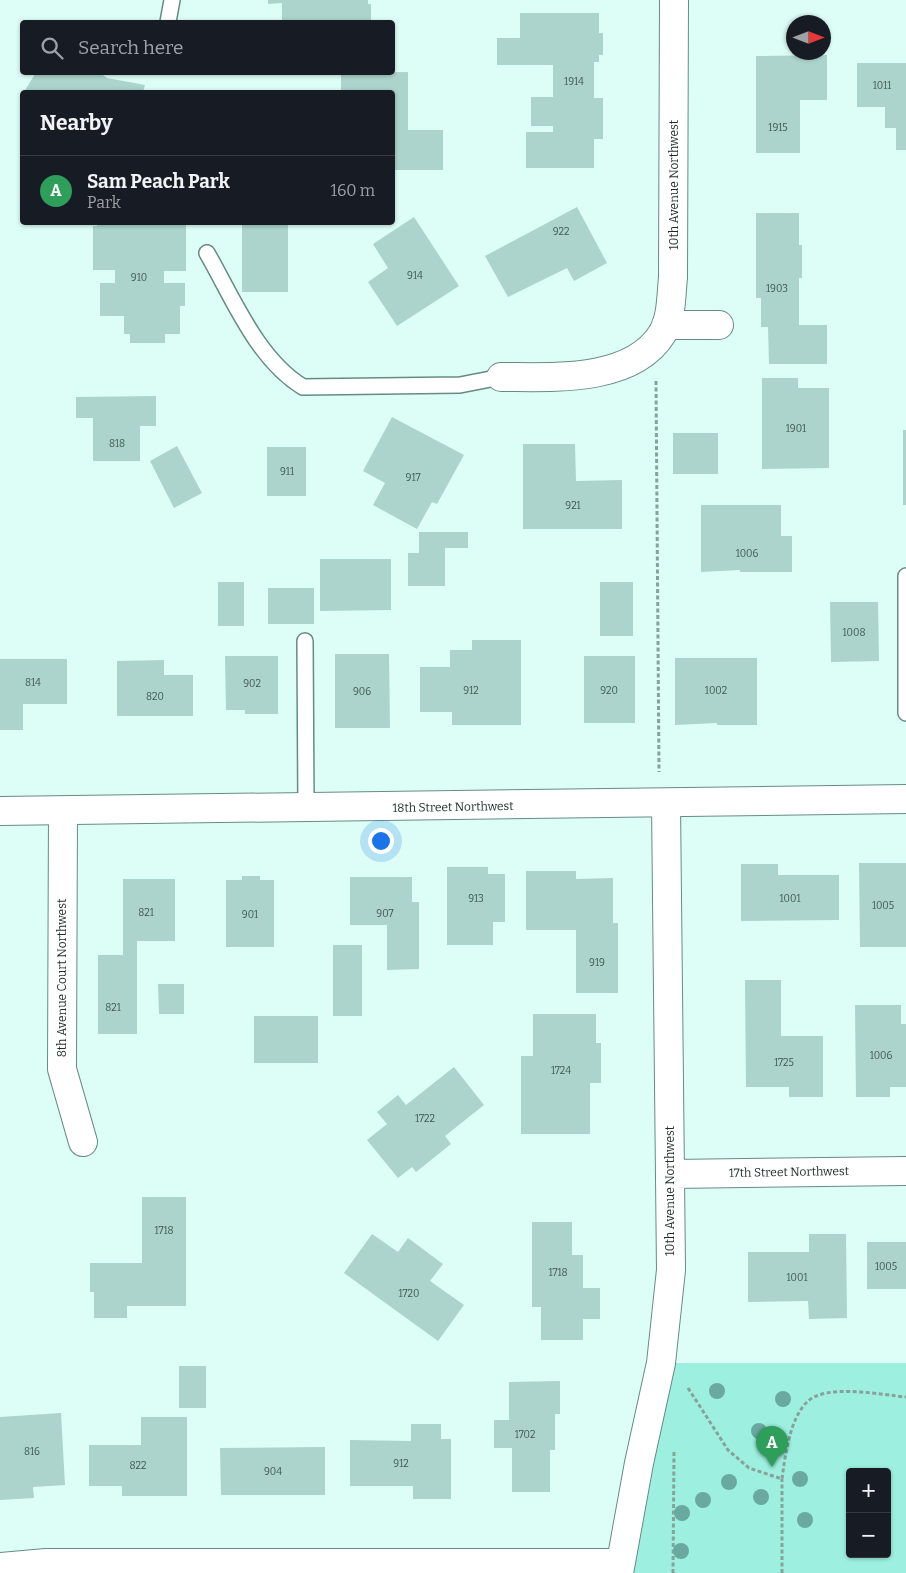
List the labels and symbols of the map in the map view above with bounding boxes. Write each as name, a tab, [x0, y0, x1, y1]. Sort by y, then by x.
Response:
north arrow	[786, 15, 831, 60]
house number: 1914	[564, 76, 584, 88]
house number: 1011	[873, 80, 891, 92]
street label: 10th Avenue Northwest	[667, 119, 681, 250]
house number: 1915	[768, 122, 788, 134]
house number: 922	[553, 226, 569, 238]
house number: 914	[407, 270, 423, 282]
house number: 910	[131, 272, 147, 284]
house number: 1903	[766, 283, 788, 295]
house number: 1901	[786, 423, 806, 435]
house number: 818	[109, 438, 125, 450]
house number: 911	[280, 466, 294, 478]
house number: 917	[406, 472, 420, 484]
house number: 921	[565, 500, 581, 512]
house number: 1006	[736, 548, 759, 560]
house number: 1008	[843, 627, 865, 639]
house number: 814	[25, 677, 41, 689]
house number: 902	[243, 678, 261, 690]
house number: 912	[463, 685, 479, 697]
house number: 920	[600, 685, 618, 697]
house number: 1002	[705, 685, 727, 697]
house number: 906	[353, 686, 371, 698]
house number: 820	[146, 691, 164, 703]
street label: 18th Street Northwest	[392, 799, 514, 815]
your location	[368, 828, 394, 854]
house number: 913	[468, 893, 484, 905]
house number: 1001	[780, 893, 800, 905]
street label: 8th Avenue Court Northwest	[55, 898, 69, 1057]
house number: 1005	[872, 900, 894, 912]
house number: 821	[138, 907, 154, 919]
house number: 907	[376, 908, 394, 920]
house number: 901	[242, 909, 258, 921]
house number: 919	[589, 957, 605, 969]
house number: 821	[105, 1002, 121, 1014]
house number: 1006	[870, 1050, 893, 1062]
house number: 1725	[774, 1057, 794, 1069]
house number: 1724	[551, 1065, 571, 1077]
house number: 1722	[415, 1113, 435, 1125]
street label: 10th Avenue Northwest	[663, 1125, 677, 1256]
street label: 17th Street Northwest	[729, 1164, 850, 1180]
house number: 1718	[154, 1225, 174, 1237]
house number: 1005	[875, 1261, 897, 1273]
house number: 1718	[548, 1267, 568, 1279]
house number: 1001	[787, 1272, 807, 1284]
house number: 1720	[399, 1288, 419, 1300]
pin: A	[756, 1426, 788, 1467]
house number: 1702	[515, 1429, 535, 1441]
house number: 816	[24, 1446, 40, 1458]
house number: 912	[393, 1458, 409, 1470]
house number: 822	[130, 1460, 146, 1472]
house number: 904	[264, 1466, 282, 1478]

